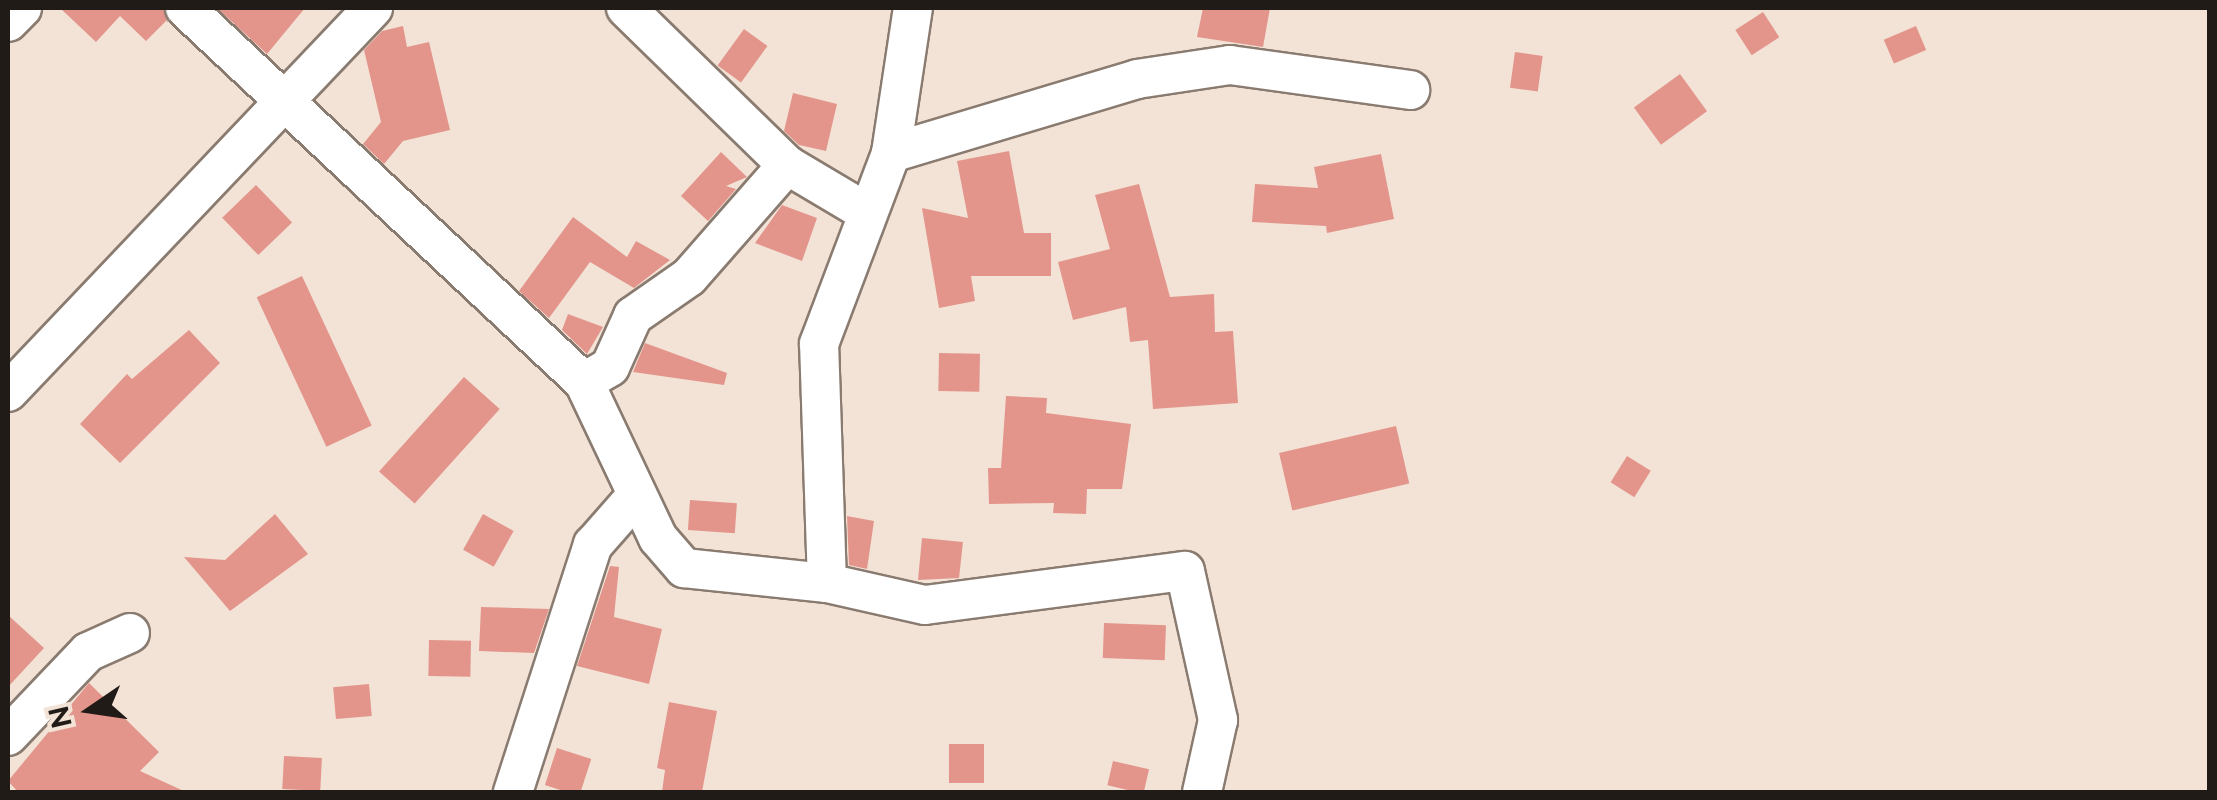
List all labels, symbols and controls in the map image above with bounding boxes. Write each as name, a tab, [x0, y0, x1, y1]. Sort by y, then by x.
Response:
north arrow	[40, 660, 140, 760]
text: N	[42, 703, 79, 731]

